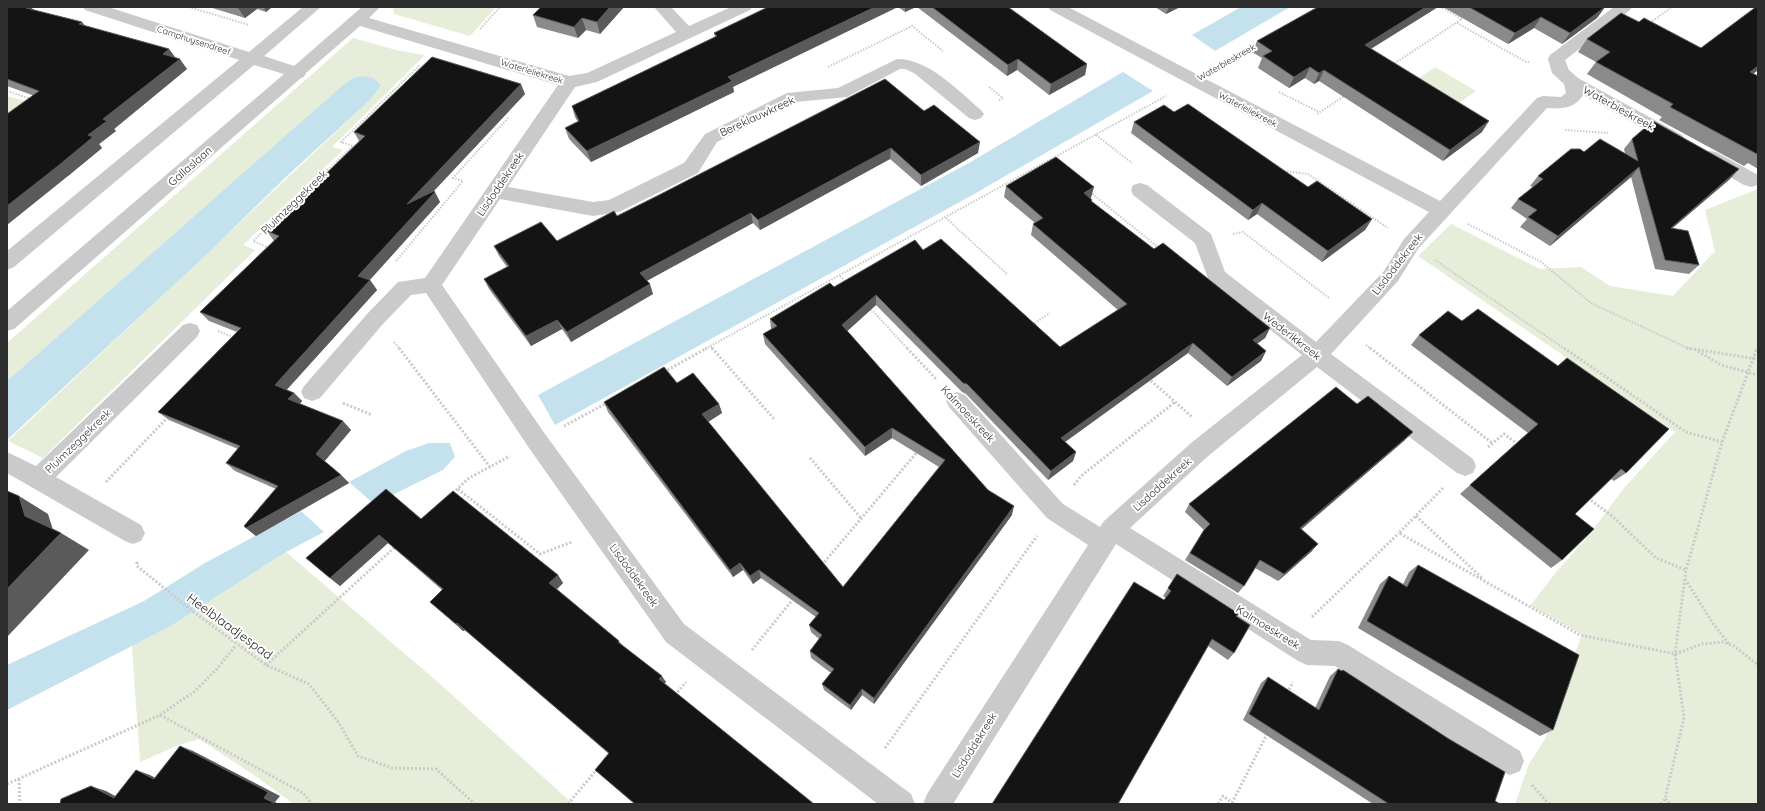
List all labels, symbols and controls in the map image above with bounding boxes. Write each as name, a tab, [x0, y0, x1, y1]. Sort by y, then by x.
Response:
street label: Camphuysendreef	[156, 23, 233, 57]
street label: Waterbieskreek	[1195, 41, 1257, 83]
street label: Waterleliekreek	[499, 56, 565, 86]
street label: Waterbieskreek	[1581, 83, 1657, 134]
street label: Waterleliekreek	[1217, 89, 1279, 129]
street label: Bereklauwkreek	[717, 92, 797, 140]
street label: Gallaslaan	[165, 143, 215, 189]
street label: Lisdoddekreek	[473, 149, 527, 219]
street label: Pluimzeggekreek	[258, 167, 330, 237]
street label: Lisdoddekreek	[1369, 230, 1425, 298]
street label: Wederikkreek	[1260, 309, 1324, 363]
street label: Kalmoeskreek	[938, 383, 998, 445]
street label: Pluimzeggekreek	[42, 406, 114, 476]
street label: Lisdoddekreek	[1130, 454, 1194, 514]
street label: Lisdoddekreek	[606, 541, 662, 609]
street label: Heelblaadjespad	[184, 589, 276, 663]
street label: Kalmoeskreek	[1233, 602, 1303, 652]
street label: Lisdoddekreek	[948, 710, 1000, 780]

